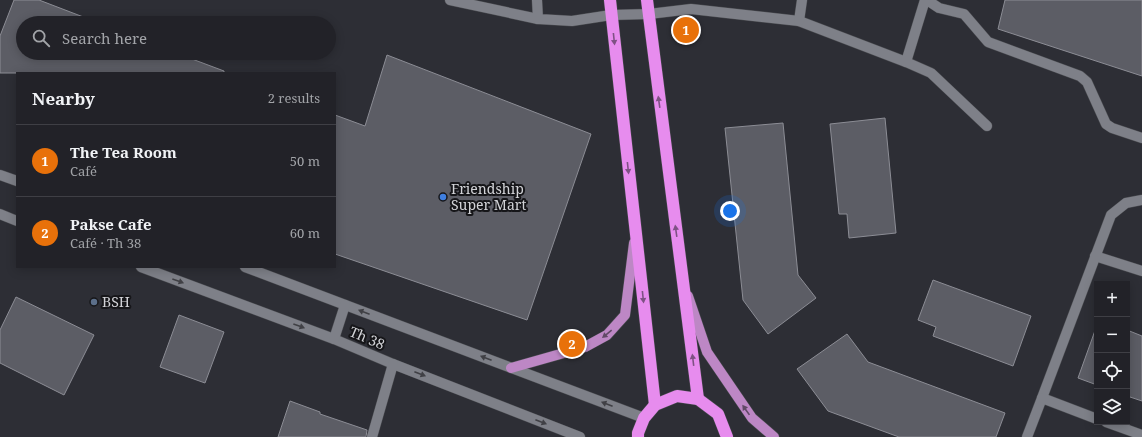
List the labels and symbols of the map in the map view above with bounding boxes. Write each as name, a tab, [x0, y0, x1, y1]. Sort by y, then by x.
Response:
pin: 1	[673, 15, 699, 45]
one-way arrow	[611, 33, 617, 45]
one-way arrow	[656, 96, 663, 108]
one-way arrow	[625, 162, 632, 174]
place label: Friendship Super Mart	[451, 179, 526, 214]
marker: Friendship Super Mart	[438, 192, 448, 202]
your location	[720, 201, 740, 221]
one-way arrow	[673, 225, 680, 237]
one-way arrow	[172, 278, 184, 284]
one-way arrow	[640, 291, 646, 303]
place label: BSH	[102, 292, 130, 311]
marker: BSH	[89, 297, 99, 307]
one-way arrow	[358, 309, 370, 315]
street label: Th 38	[347, 322, 388, 354]
one-way arrow	[294, 324, 306, 330]
pin: 2	[559, 329, 585, 359]
one-way arrow	[601, 330, 612, 338]
one-way arrow	[690, 354, 696, 366]
one-way arrow	[479, 355, 491, 361]
one-way arrow	[415, 372, 427, 378]
one-way arrow	[601, 401, 613, 407]
one-way arrow	[742, 405, 750, 415]
one-way arrow	[536, 419, 548, 425]

